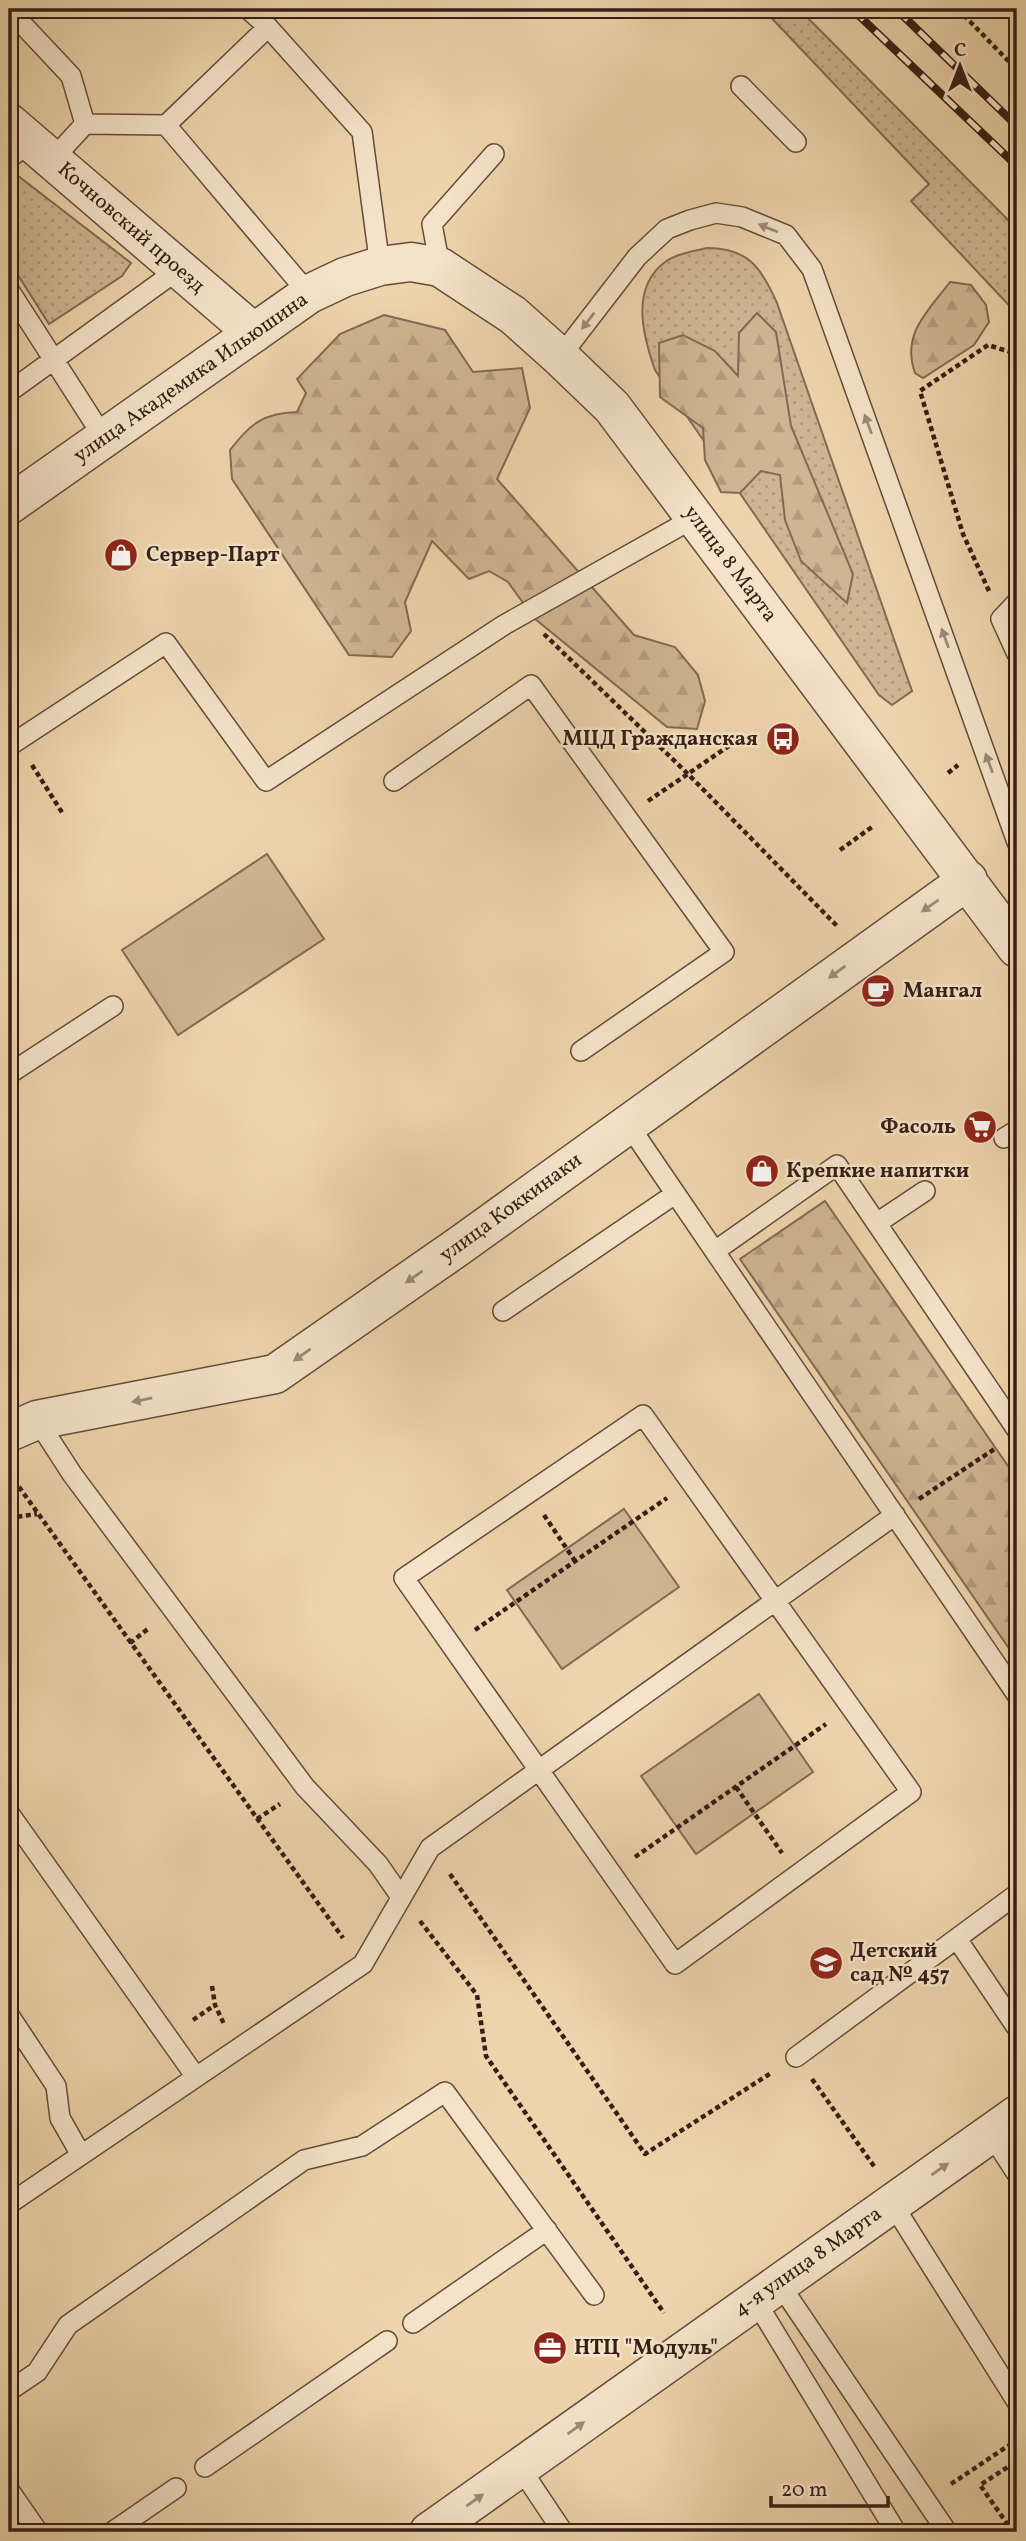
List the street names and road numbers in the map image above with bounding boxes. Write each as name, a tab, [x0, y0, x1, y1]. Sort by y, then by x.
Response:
street label: Кочновский проезд	[51, 156, 211, 300]
street label: улица Академика Ильюшина	[68, 286, 314, 470]
street label: улица 8 Марта	[676, 499, 784, 629]
street label: улица Коккинаки	[434, 1146, 588, 1270]
street label: 4-я улица 8 Марта	[728, 2200, 888, 2324]

